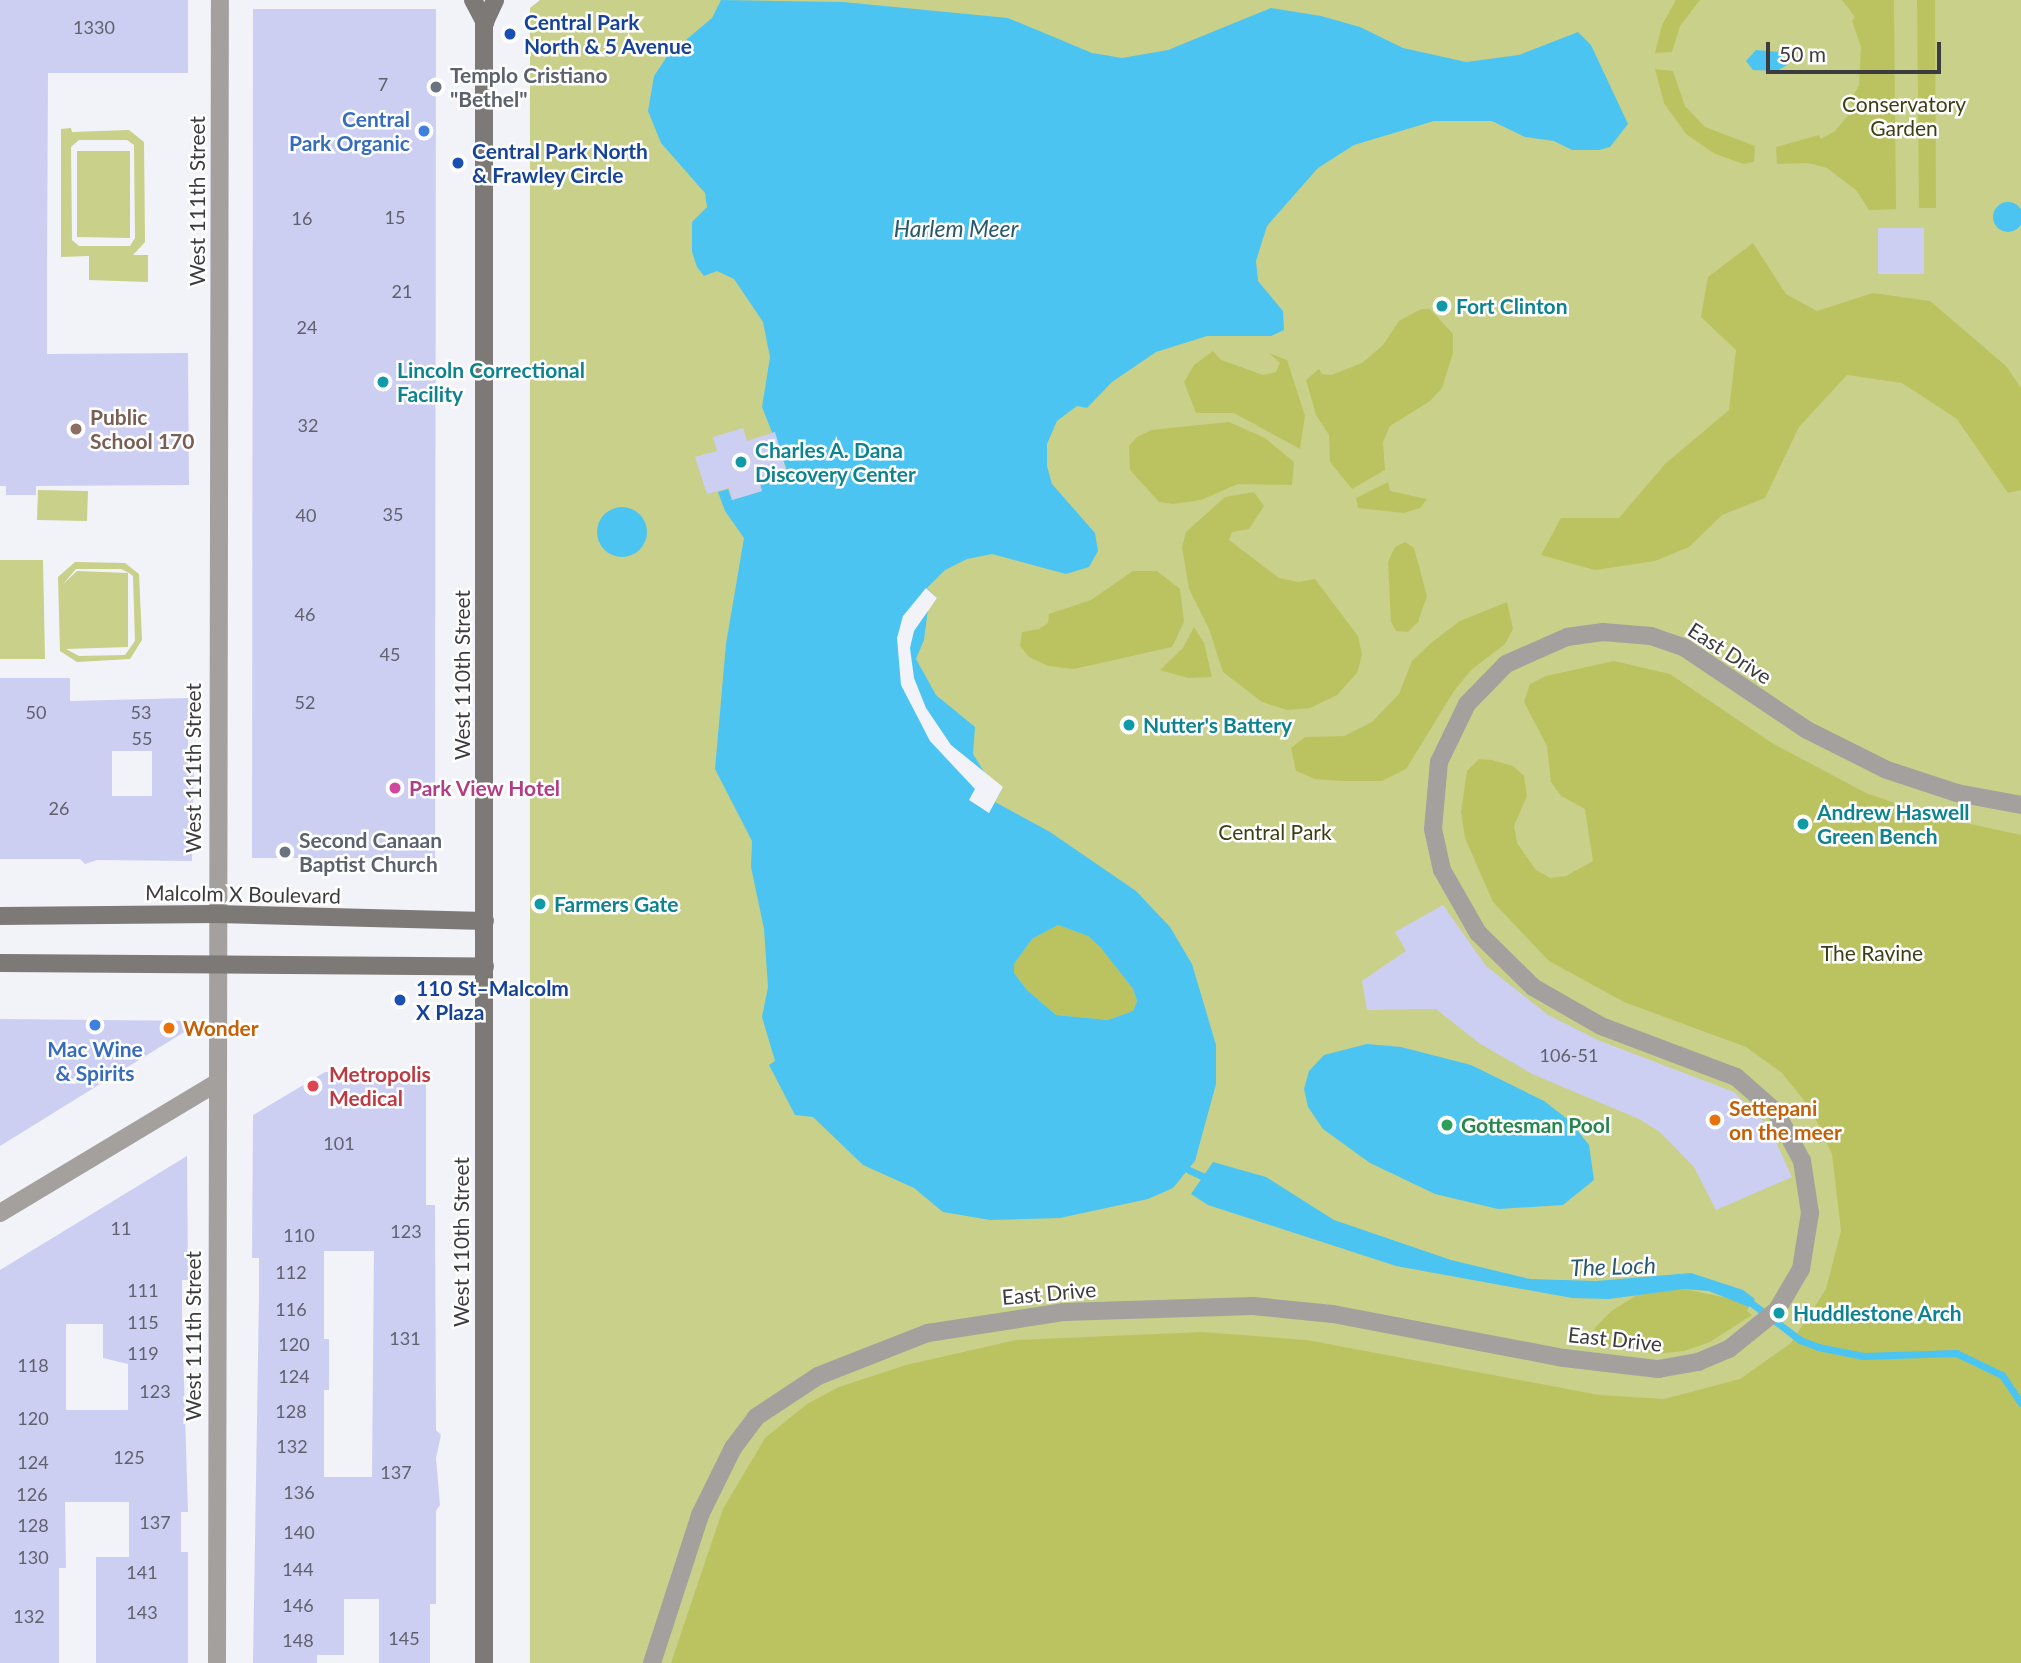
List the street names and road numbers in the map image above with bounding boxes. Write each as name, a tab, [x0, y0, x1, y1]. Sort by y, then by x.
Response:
street label: West 111th Street	[184, 116, 210, 286]
street label: West 110th Street	[449, 590, 475, 760]
street label: East Drive	[1684, 617, 1776, 689]
street label: West 111th Street	[180, 683, 206, 853]
street label: Malcolm X Boulevard	[145, 880, 341, 908]
street label: West 110th Street	[448, 1157, 474, 1327]
street label: West 111th Street	[180, 1251, 206, 1421]
street label: East Drive	[1001, 1276, 1097, 1310]
street label: East Drive	[1567, 1322, 1663, 1356]

